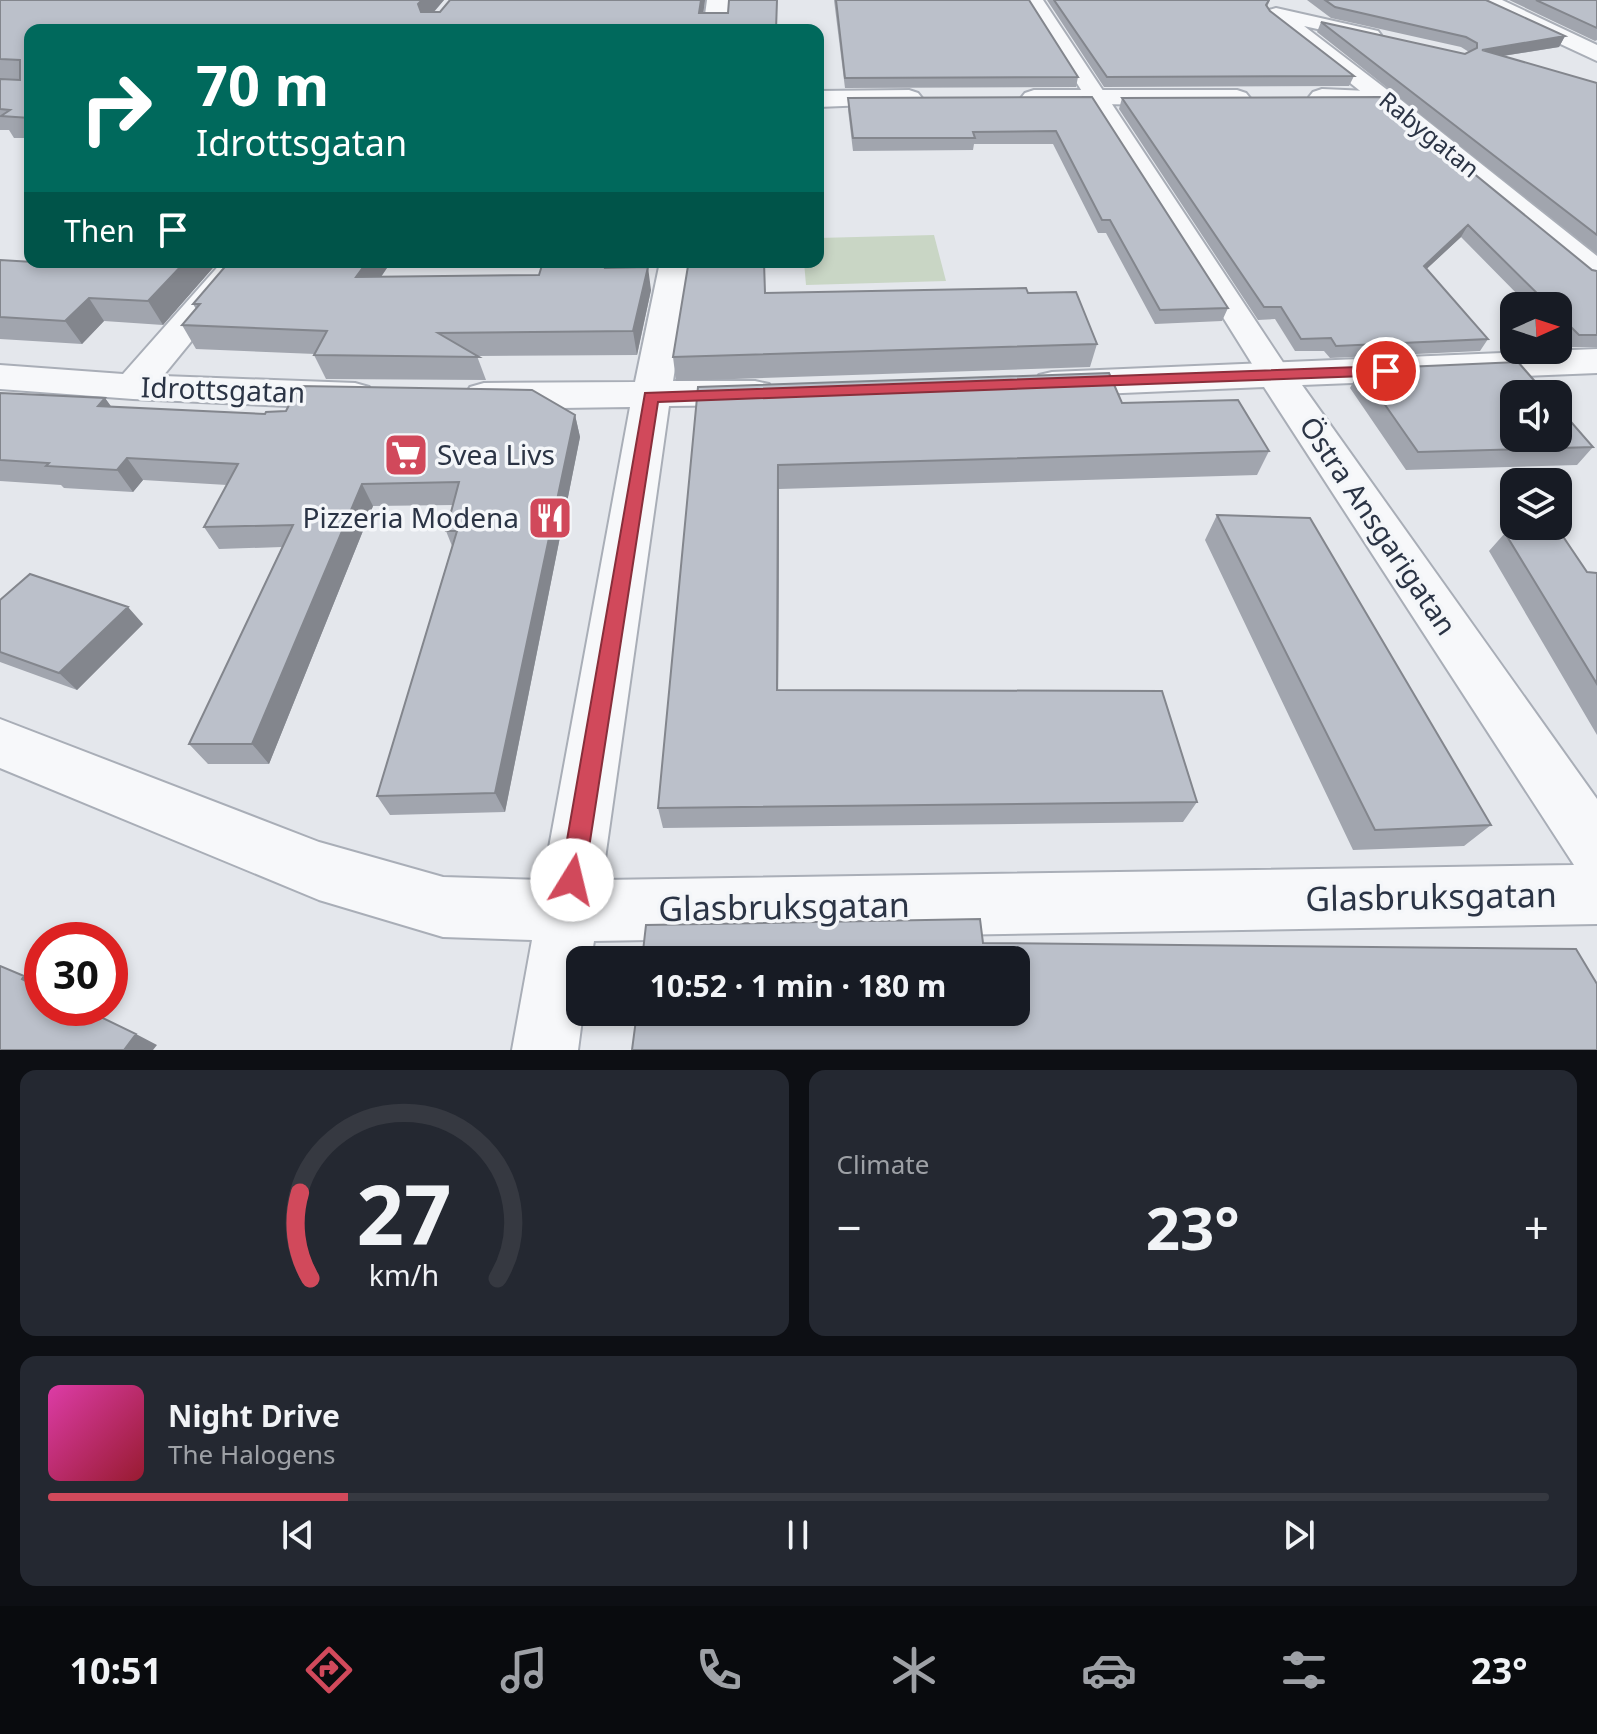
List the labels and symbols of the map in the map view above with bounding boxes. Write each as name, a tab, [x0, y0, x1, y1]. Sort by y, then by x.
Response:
street label: Rabygatan	[1373, 83, 1487, 184]
north arrow	[1500, 292, 1572, 364]
pin	[1352, 337, 1420, 405]
street label: Idrottsgatan	[140, 367, 306, 411]
street label: Östra Ansgarigatan	[1292, 409, 1466, 642]
supermarket icon: Svea Livs	[382, 431, 430, 479]
place label: Svea Livs	[437, 435, 555, 473]
restaurant icon: Pizzeria Modena	[526, 494, 574, 542]
place label: Pizzeria Modena	[303, 498, 519, 536]
position arrow	[530, 838, 614, 922]
street label: Glasbruksgatan	[1305, 871, 1557, 921]
street label: Glasbruksgatan	[658, 881, 910, 931]
speed limit sign: 30	[24, 922, 128, 1026]

